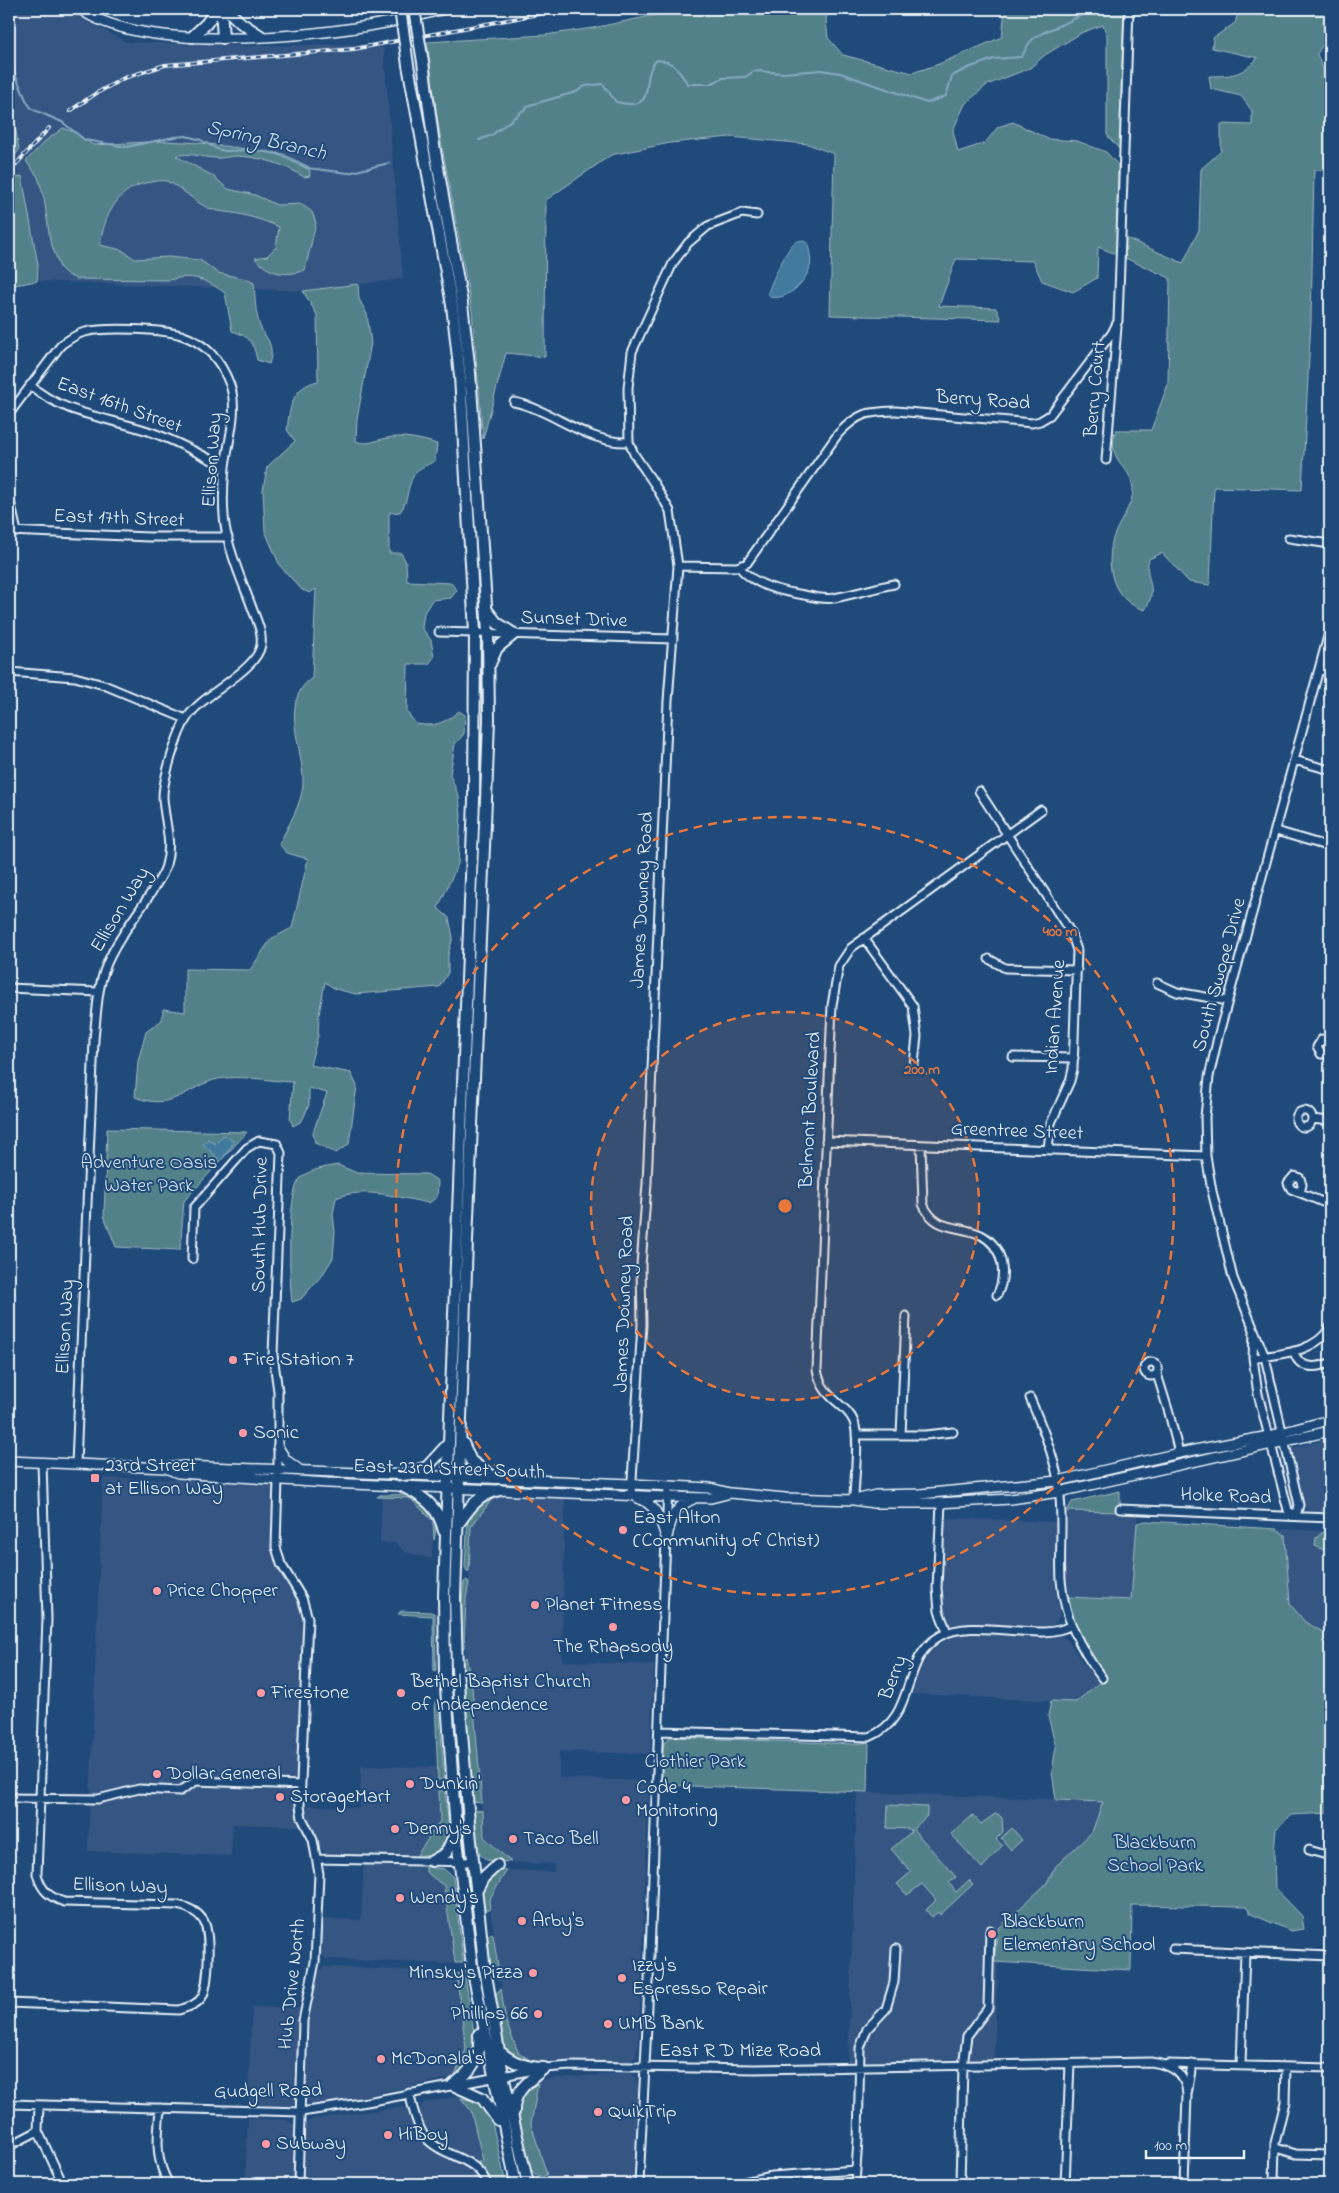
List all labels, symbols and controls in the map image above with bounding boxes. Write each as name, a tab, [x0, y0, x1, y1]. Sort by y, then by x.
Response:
water label: Spring Branch	[203, 113, 330, 171]
street label: Berry Court	[1077, 339, 1115, 439]
street label: East 16th Street	[52, 370, 186, 442]
street label: Berry Road	[934, 383, 1031, 419]
street label: Ellison Way	[195, 411, 231, 509]
street label: East 17th Street	[53, 502, 185, 536]
street label: Sunset Drive	[520, 604, 628, 636]
street label: James Downey Road	[624, 811, 662, 989]
street label: Ellison Way	[84, 862, 158, 958]
street label: South Swope Drive	[1185, 895, 1255, 1055]
text: 400 m	[1042, 921, 1078, 943]
street label: Indian Avenue	[1038, 959, 1074, 1075]
street label: Belmont Boulevard	[792, 1031, 830, 1190]
text: 200 m	[903, 1059, 940, 1081]
street label: Greentree Street	[950, 1115, 1084, 1149]
park label: Adventure Oasis Water Park	[81, 1149, 217, 1201]
street label: South Hub Drive	[245, 1157, 277, 1293]
centre of rings	[776, 1197, 794, 1215]
street label: James Downey Road	[607, 1215, 643, 1393]
street label: Ellison Way	[49, 1279, 83, 1375]
place label: Fire Station 7	[242, 1346, 354, 1375]
marker: Fire Station 7	[227, 1354, 239, 1366]
place label: Sonic	[253, 1419, 299, 1448]
marker: Sonic	[237, 1427, 249, 1439]
place label: 23rd Street at Ellison Way	[105, 1452, 223, 1504]
street label: East 23rd Street South	[353, 1452, 545, 1488]
marker: 23rd Street at Ellison Way	[89, 1472, 101, 1484]
street label: Holke Road	[1180, 1481, 1272, 1513]
place label: East Alton (Community of Christ)	[633, 1504, 819, 1556]
marker: East Alton (Community of Christ)	[617, 1524, 629, 1536]
place label: Price Chopper	[167, 1577, 279, 1606]
marker: Price Chopper	[151, 1585, 163, 1597]
place label: Planet Fitness	[545, 1591, 663, 1620]
marker: Planet Fitness	[529, 1599, 541, 1611]
marker: The Rhapsody	[607, 1621, 619, 1633]
place label: The Rhapsody	[553, 1633, 673, 1662]
street label: Berry	[872, 1651, 916, 1706]
place label: Bethel Baptist Church of Independence	[410, 1668, 591, 1720]
place label: Firestone	[270, 1679, 349, 1708]
marker: Firestone	[255, 1687, 267, 1699]
marker: Bethel Baptist Church of Independence	[395, 1687, 407, 1699]
park label: Clothier Park	[645, 1748, 746, 1777]
place label: Dollar General	[166, 1760, 281, 1789]
marker: Dollar General	[151, 1768, 163, 1780]
place label: Dunkin'	[419, 1770, 480, 1799]
place label: Code 4 Monitoring	[636, 1774, 718, 1827]
marker: Dunkin'	[404, 1778, 416, 1790]
place label: StorageMart	[290, 1783, 391, 1813]
marker: StorageMart	[274, 1791, 286, 1803]
marker: Code 4 Monitoring	[620, 1794, 632, 1806]
place label: Denny's	[404, 1815, 472, 1844]
marker: Denny's	[389, 1823, 401, 1835]
place label: Taco Bell	[523, 1825, 599, 1854]
park label: Blackburn School Park	[1107, 1829, 1203, 1881]
marker: Taco Bell	[507, 1833, 519, 1845]
street label: Ellison Way	[72, 1871, 168, 1903]
place label: Wendy's	[410, 1884, 479, 1913]
marker: Wendy's	[394, 1892, 406, 1904]
place label: Arby's	[532, 1907, 584, 1936]
place label: Blackburn Elementary School	[1001, 1908, 1155, 1960]
marker: Arby's	[516, 1915, 528, 1927]
street label: Hub Drive North	[272, 1917, 314, 2051]
marker: Blackburn Elementary School	[986, 1928, 998, 1940]
place label: Izzy's Espresso Repair	[632, 1952, 768, 2004]
place label: Minsky's Pizza	[409, 1959, 523, 1988]
marker: Minsky's Pizza	[527, 1967, 539, 1979]
marker: Izzy's Espresso Repair	[616, 1972, 628, 1984]
place label: Phillips 66	[451, 2000, 528, 2029]
marker: Phillips 66	[532, 2008, 544, 2020]
place label: UMB Bank	[618, 2010, 704, 2039]
marker: UMB Bank	[602, 2018, 614, 2030]
street label: East R D Mize Road	[659, 2037, 821, 2066]
place label: McDonald's	[391, 2045, 485, 2074]
marker: McDonald's	[375, 2053, 387, 2065]
street label: Gudgell Road	[214, 2077, 322, 2108]
place label: QuikTrip	[608, 2098, 677, 2127]
marker: QuikTrip	[592, 2106, 604, 2118]
place label: HiBoy	[398, 2121, 448, 2150]
scale bar	[1146, 2128, 1244, 2160]
marker: HiBoy	[382, 2129, 394, 2141]
place label: Subway	[276, 2130, 346, 2159]
text: 100 m	[1154, 2135, 1187, 2157]
marker: Subway	[260, 2138, 272, 2150]

